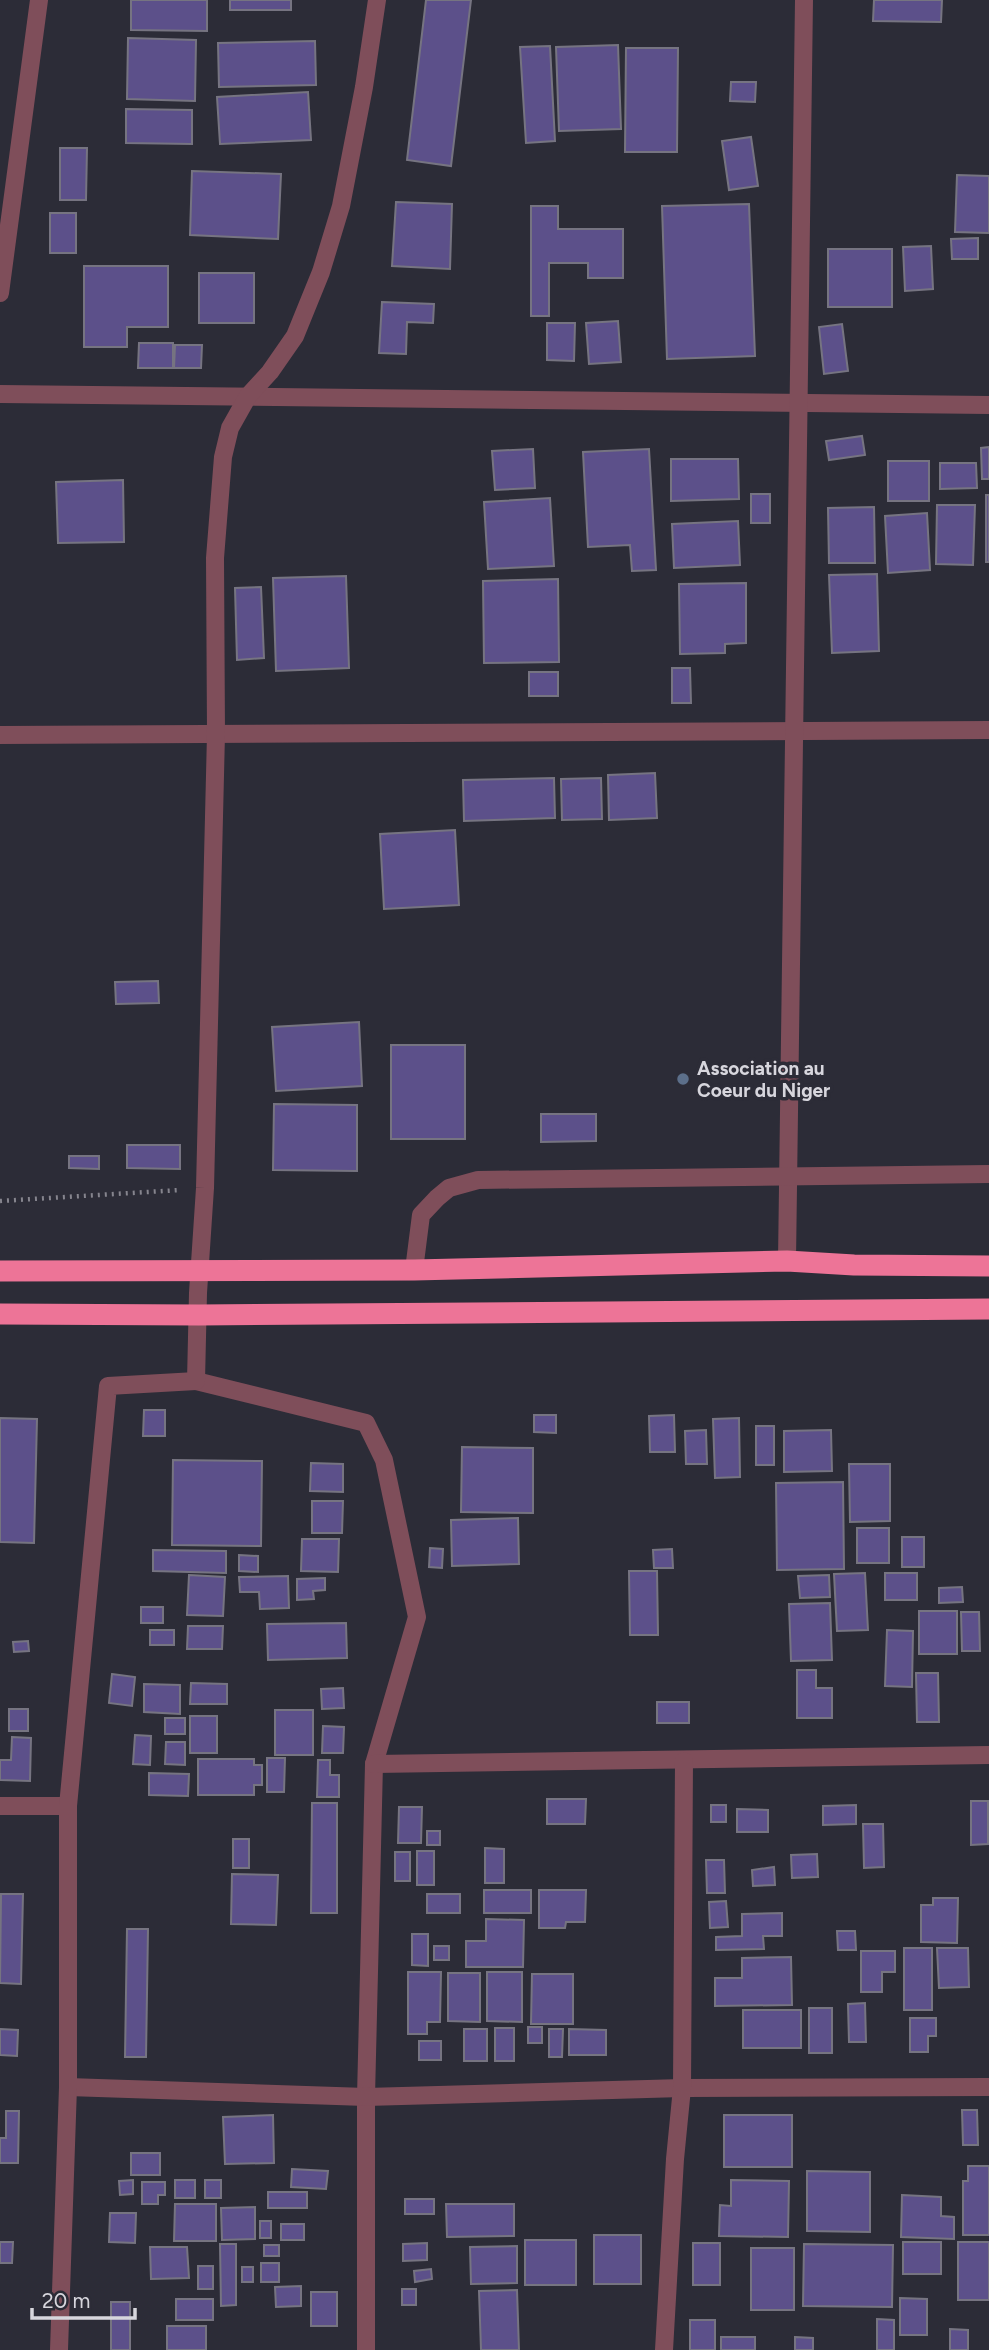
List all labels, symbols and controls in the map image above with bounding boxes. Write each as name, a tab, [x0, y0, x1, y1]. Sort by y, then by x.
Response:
place label: Association au Coeur du Niger	[697, 1057, 830, 1102]
marker: Association au Coeur du Niger	[675, 1071, 691, 1087]
scale bar	[32, 2276, 135, 2320]
text: 20 m	[42, 2288, 90, 2313]

